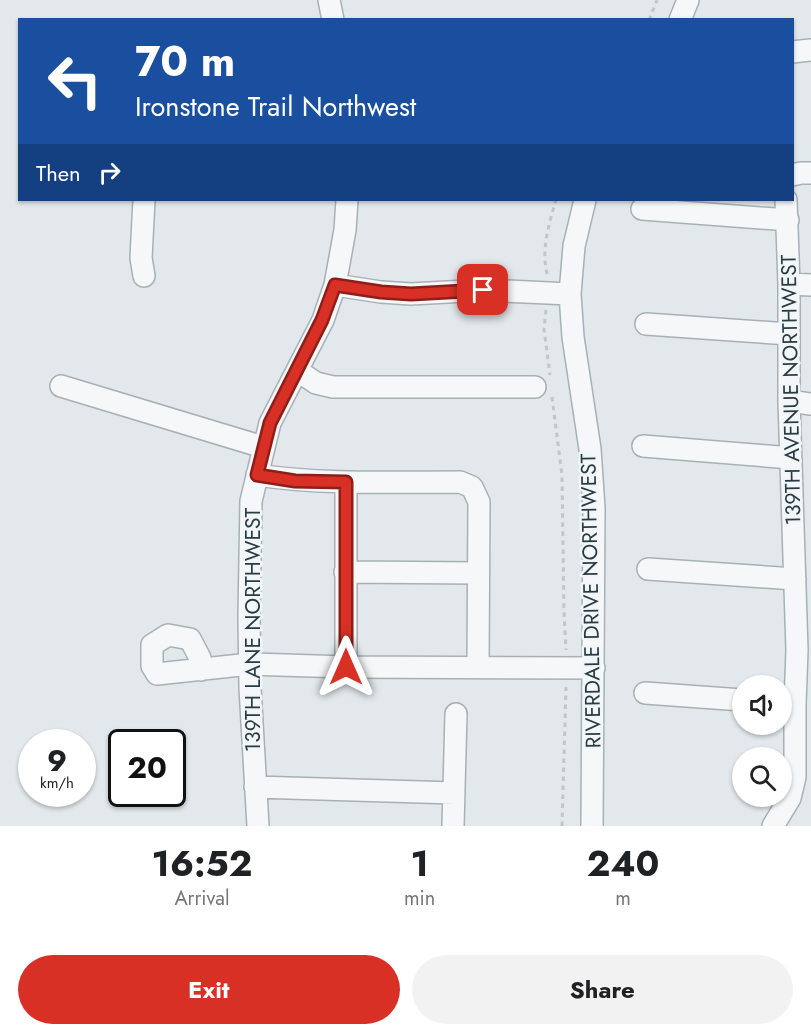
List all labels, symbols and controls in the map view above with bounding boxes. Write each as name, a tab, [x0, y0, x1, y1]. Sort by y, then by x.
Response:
text: 70 m	[135, 31, 235, 92]
icon: left	[36, 42, 114, 120]
text: Ironstone Trail Northwest	[135, 87, 416, 126]
icon: right	[93, 156, 126, 189]
text: Then	[36, 157, 81, 189]
street label: 139TH AVENUE NORTHWEST	[774, 254, 808, 526]
pin	[457, 264, 508, 315]
icon: arrive	[466, 273, 499, 306]
street label: RIVERDALE DRIVE NORTHWEST	[573, 453, 609, 749]
street label: 139TH LANE NORTHWEST	[238, 507, 268, 752]
position arrow	[314, 635, 378, 699]
map controls	[732, 675, 792, 807]
button: sound	[732, 675, 792, 735]
speed limit sign: 20	[108, 729, 186, 807]
text: 9	[47, 739, 67, 782]
button: search	[732, 747, 792, 807]
text: km/h	[40, 772, 74, 794]
text: 16:52	[152, 837, 252, 889]
text: 1	[410, 837, 429, 889]
text: 240	[587, 837, 659, 889]
text: Arrival	[174, 884, 230, 913]
text: min	[404, 884, 435, 913]
text: m	[615, 884, 631, 913]
button: Exit	[18, 955, 400, 1024]
button: Share	[412, 955, 793, 1024]

